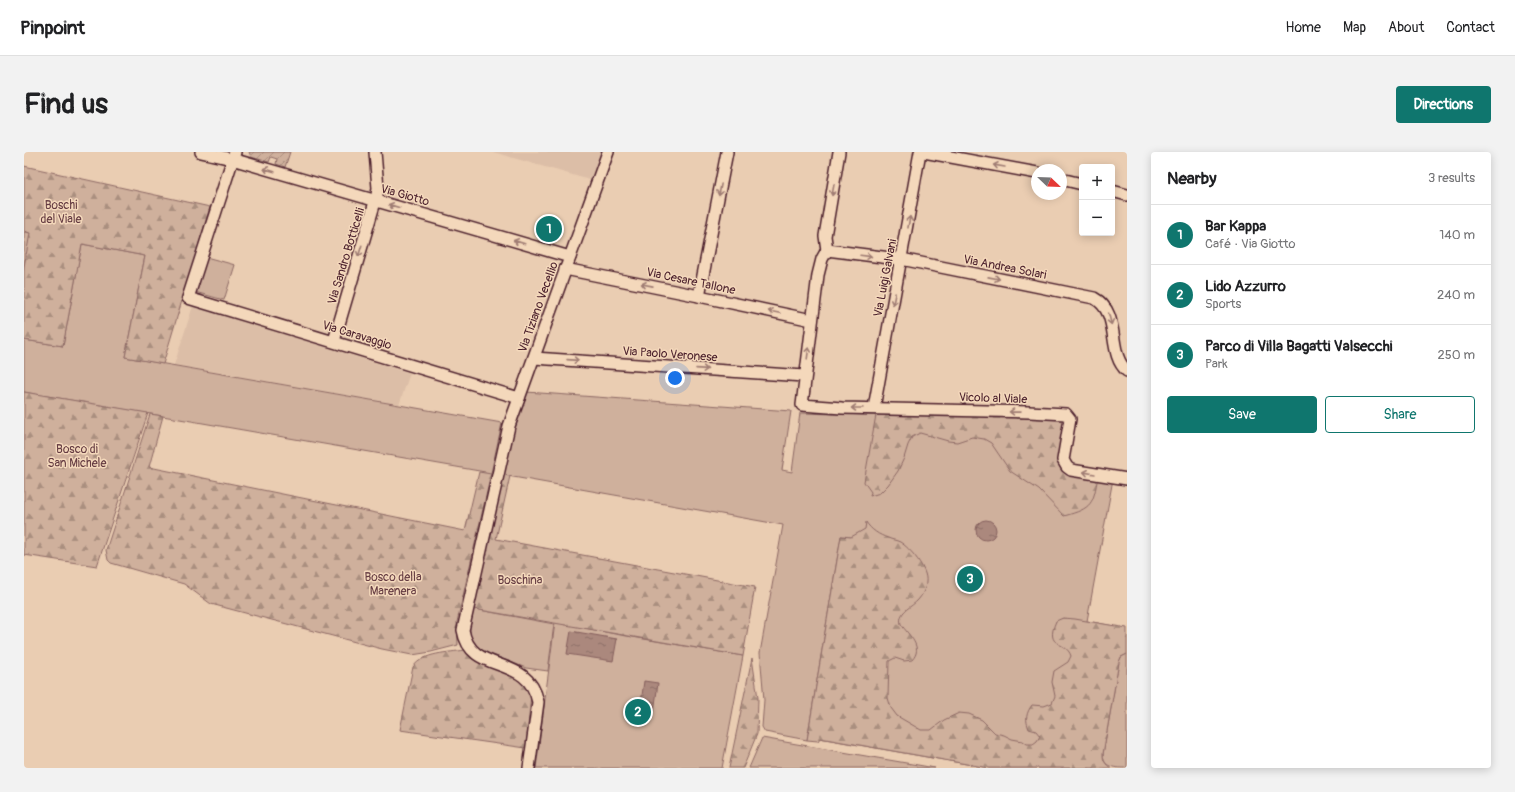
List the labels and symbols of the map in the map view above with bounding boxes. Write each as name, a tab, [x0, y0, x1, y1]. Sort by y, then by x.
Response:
one-way arrow	[993, 161, 1006, 169]
north arrow	[1031, 164, 1067, 200]
one-way arrow	[263, 166, 276, 173]
street label: Via Giotto	[379, 181, 432, 210]
one-way arrow	[715, 183, 723, 196]
one-way arrow	[828, 184, 836, 197]
park label: Boschi del Viale	[40, 198, 82, 227]
one-way arrow	[388, 202, 401, 209]
street label: Via Sandro Botticelli	[325, 206, 368, 306]
pin: 1	[536, 214, 562, 244]
one-way arrow	[905, 216, 913, 229]
one-way arrow	[513, 238, 526, 245]
street label: Via Luigi Galvani	[871, 238, 900, 318]
one-way arrow	[356, 245, 364, 257]
one-way arrow	[859, 252, 872, 259]
street label: Via Andrea Solari	[962, 252, 1048, 283]
street label: Via Tiziano Vecellio	[515, 259, 562, 355]
street label: Via Cesare Tallone	[645, 265, 737, 298]
one-way arrow	[987, 274, 1000, 282]
one-way arrow	[641, 281, 654, 289]
one-way arrow	[890, 292, 898, 305]
one-way arrow	[768, 307, 781, 315]
one-way arrow	[1107, 312, 1114, 325]
street label: Via Caravaggio	[320, 318, 394, 353]
street label: Via Paolo Veronese	[622, 344, 718, 365]
one-way arrow	[804, 347, 812, 360]
one-way arrow	[566, 357, 579, 364]
one-way arrow	[695, 365, 708, 372]
your location	[665, 368, 685, 388]
street label: Vicolo al Viale	[958, 390, 1028, 407]
one-way arrow	[851, 404, 864, 412]
one-way arrow	[1009, 408, 1022, 415]
park label: Bosco di San Michele	[48, 442, 106, 471]
one-way arrow	[1082, 469, 1095, 477]
pin: 3	[957, 564, 983, 594]
park label: Bosco della Marenera	[365, 570, 422, 599]
park label: Boschina	[498, 573, 543, 588]
pin: 2	[625, 697, 651, 727]

